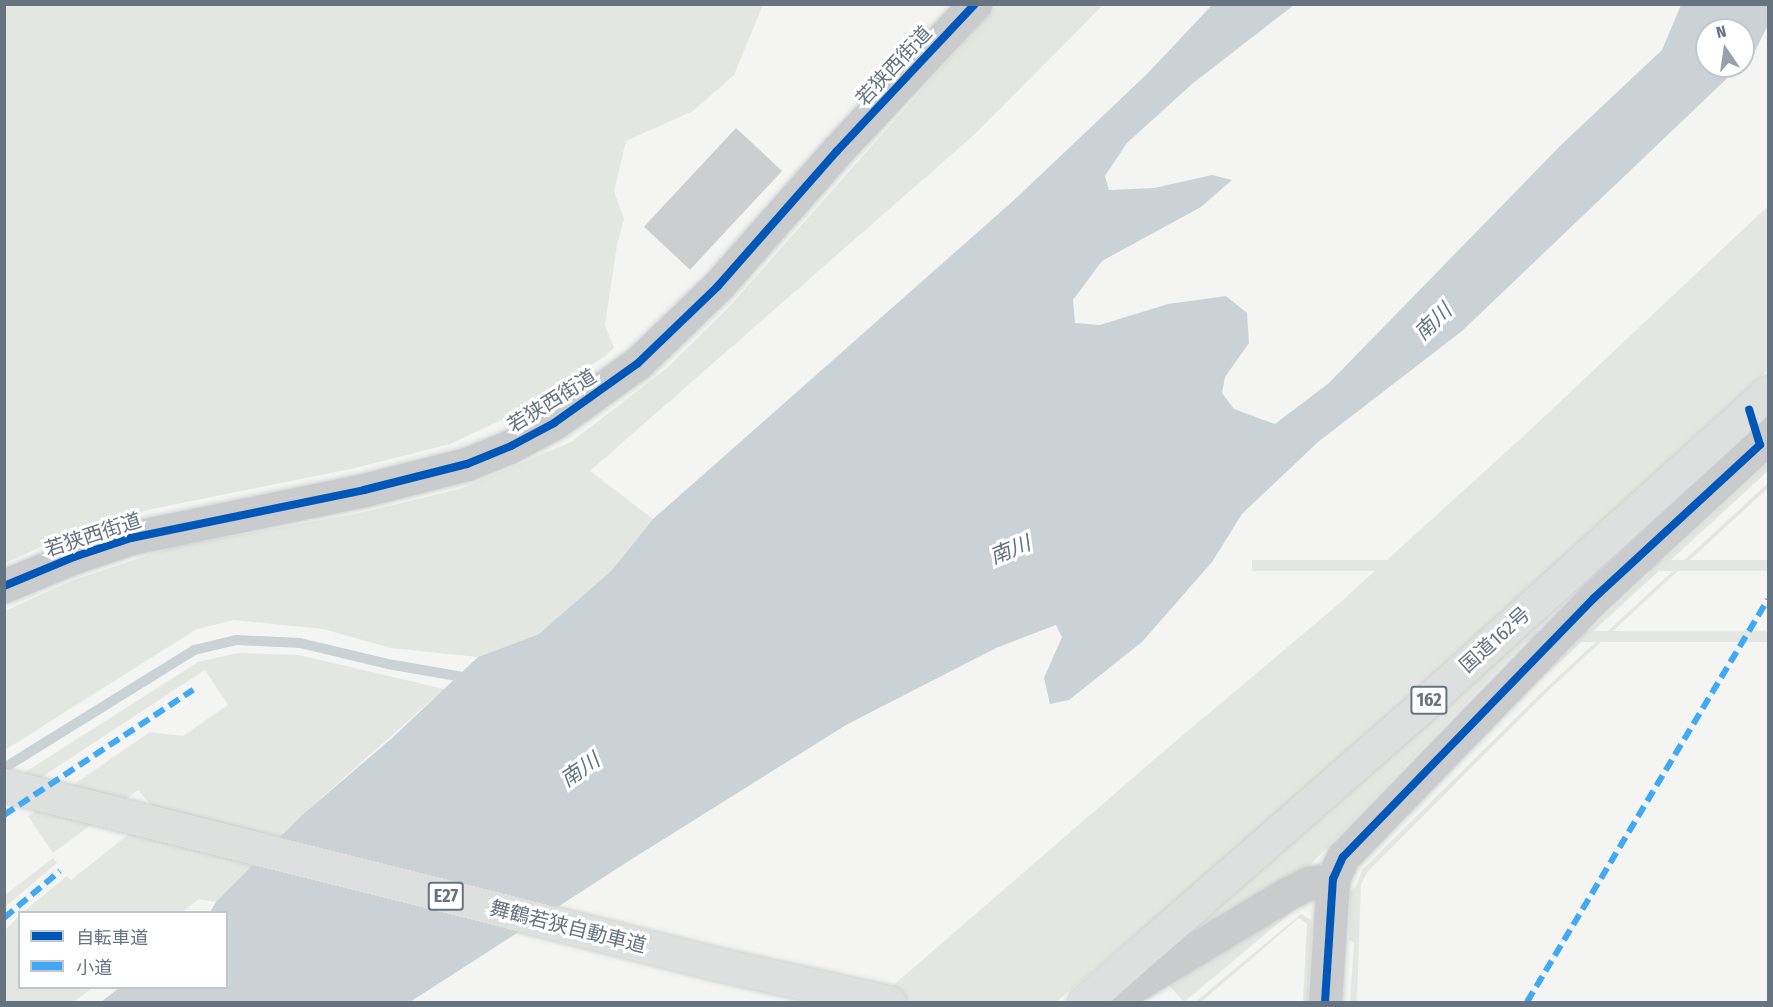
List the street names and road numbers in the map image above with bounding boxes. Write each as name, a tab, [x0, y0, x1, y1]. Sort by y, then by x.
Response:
street label: 若狭西街道	[851, 21, 937, 111]
street label: 若狭西街道	[503, 364, 601, 438]
street label: 若狭西街道	[42, 508, 144, 562]
street label: 国道162号	[1455, 602, 1535, 678]
road number: 162	[1410, 685, 1448, 715]
road number: E27	[426, 881, 466, 911]
street label: 舞鶴若狭自動車道	[487, 896, 649, 958]

